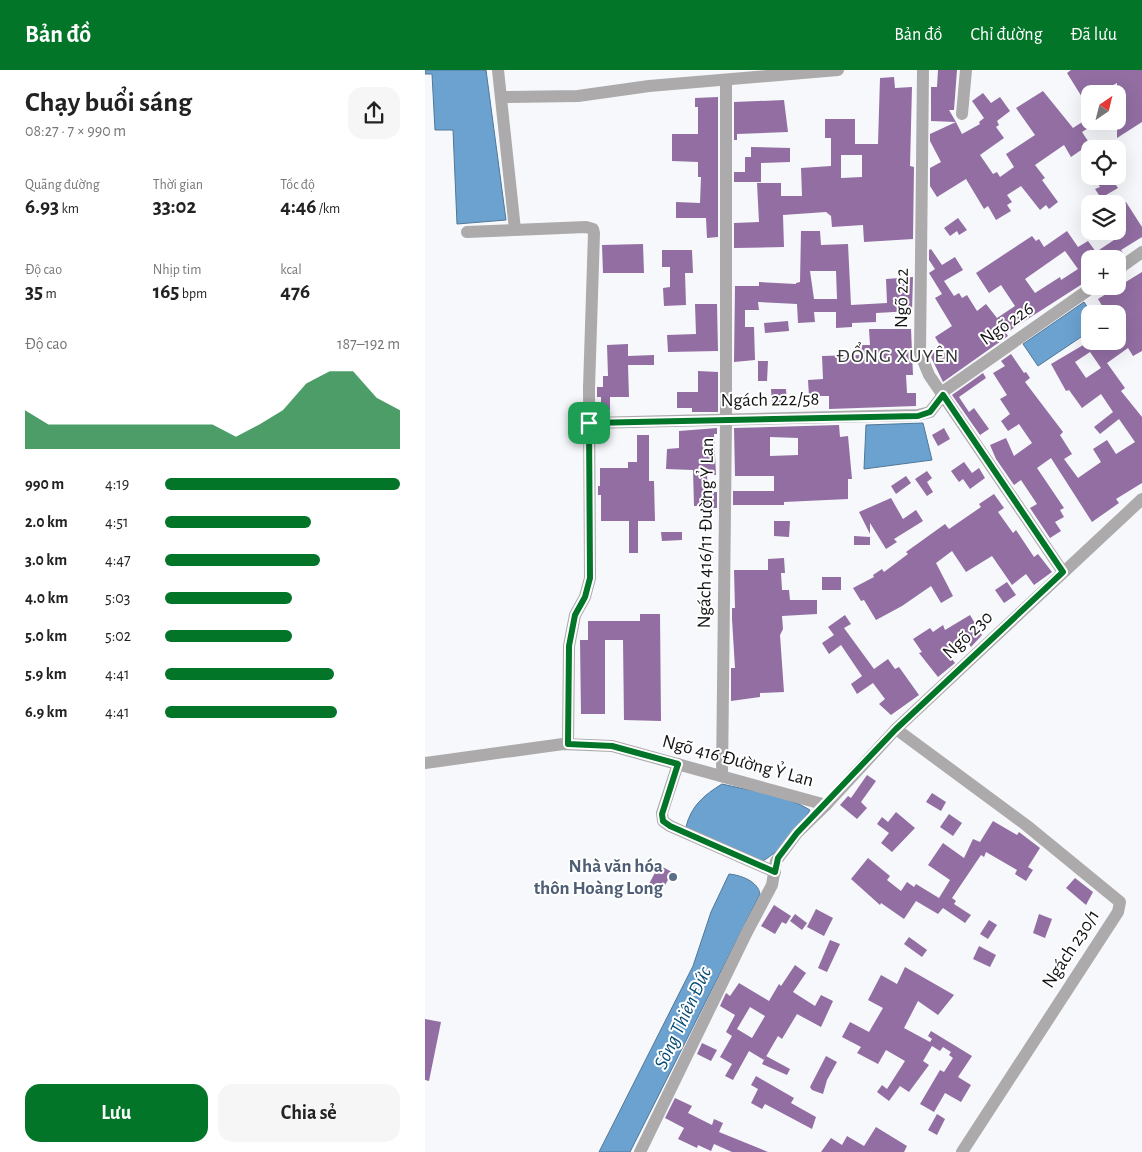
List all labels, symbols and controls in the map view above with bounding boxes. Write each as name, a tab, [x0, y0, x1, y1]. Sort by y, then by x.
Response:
text: Bản đồ	[25, 23, 91, 47]
text: Bản đồ	[894, 26, 942, 44]
text: Chỉ đường	[970, 26, 1042, 44]
text: Đã lưu	[1070, 26, 1117, 44]
north arrow	[1081, 85, 1126, 130]
map controls	[1081, 85, 1126, 350]
button: share	[348, 87, 400, 139]
text: Chạy buổi sáng	[25, 89, 192, 117]
text: 08:27 · 7 × 990 m	[25, 123, 126, 139]
button: locate	[1081, 140, 1126, 185]
text: Quãng đường	[25, 178, 99, 192]
text: Thời gian	[153, 178, 203, 192]
text: Tốc độ	[280, 178, 315, 192]
button: layers	[1081, 195, 1126, 240]
text: 6.93	[25, 196, 59, 217]
text: 33:02	[153, 196, 196, 217]
text: 4:46	[280, 196, 316, 217]
text: km	[59, 202, 79, 216]
text: /km	[316, 202, 340, 216]
button: +	[1081, 250, 1126, 295]
text: Độ cao	[25, 263, 62, 277]
text: Nhịp tim	[153, 263, 201, 277]
text: kcal	[280, 263, 302, 277]
street label: Ngõ 222	[892, 267, 912, 328]
text: 35	[25, 281, 43, 302]
text: 165	[153, 281, 179, 302]
text: 476	[280, 281, 310, 302]
text: m	[43, 287, 57, 301]
text: bpm	[179, 287, 207, 301]
street label: Ngõ 226	[977, 299, 1037, 349]
button: −	[1081, 305, 1126, 350]
text: Độ cao	[25, 336, 67, 352]
text: 187–192 m	[337, 336, 400, 352]
district label: ĐỔNG XUYÊN	[837, 342, 959, 366]
street label: Ngách 222/58	[720, 390, 820, 410]
pin	[568, 402, 610, 444]
icon: arrive	[575, 409, 603, 437]
street label: Ngách 416/11 Đường Ỷ Lan	[693, 437, 717, 629]
text: 990 m	[25, 476, 64, 492]
text: 4:19	[105, 476, 129, 492]
text: 2.0 km	[25, 514, 68, 530]
text: 4:51	[105, 514, 129, 530]
text: 3.0 km	[25, 552, 67, 568]
text: 4:47	[105, 552, 131, 568]
text: 4.0 km	[25, 590, 68, 606]
text: 5:03	[105, 590, 130, 606]
street label: Ngõ 230	[939, 607, 997, 663]
text: 5.0 km	[25, 628, 67, 644]
text: 5:02	[105, 628, 131, 644]
text: 5.9 km	[25, 666, 67, 682]
text: 4:41	[105, 666, 130, 682]
text: 6.9 km	[25, 704, 67, 720]
text: 4:41	[105, 704, 130, 720]
street label: Ngõ 416 Đường Ỷ Lan	[660, 730, 816, 790]
place label: Nhà văn hóa thôn Hoàng Long	[534, 857, 663, 898]
marker: Nhà văn hóa thôn Hoàng Long	[667, 871, 679, 883]
street label: Ngách 230/1	[1039, 906, 1103, 992]
water label: Sông Thiên Đức	[651, 964, 715, 1072]
button: Lưu	[25, 1084, 208, 1142]
button: Chia sẻ	[218, 1084, 400, 1142]

